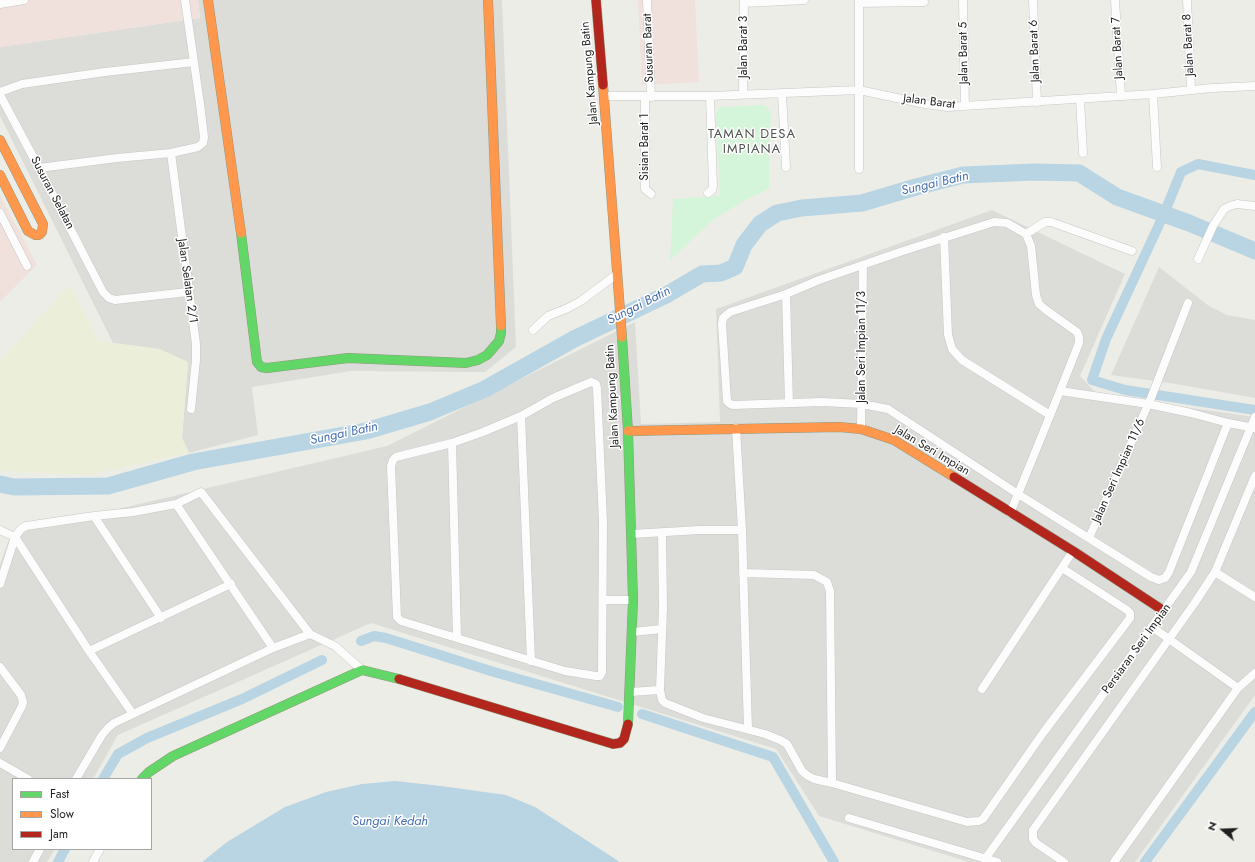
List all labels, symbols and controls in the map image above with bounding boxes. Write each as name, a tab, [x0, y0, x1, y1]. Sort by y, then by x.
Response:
street label: Susuran Barat	[641, 13, 657, 83]
street label: Jalan Barat 8	[1180, 13, 1198, 77]
street label: Jalan Barat 3	[737, 16, 751, 78]
street label: Jalan Barat 7	[1109, 17, 1127, 79]
street label: Jalan Barat 6	[1027, 19, 1043, 83]
street label: Jalan Kampung Batin	[578, 21, 602, 125]
street label: Jalan Barat 5	[956, 22, 972, 84]
street label: Jalan Barat	[902, 92, 956, 112]
street label: Sisian Barat 1	[638, 113, 652, 181]
district label: TAMAN DESA IMPIANA	[708, 127, 796, 158]
street label: Susuran Selatan	[27, 154, 77, 232]
water label: Sungai Batin	[900, 169, 970, 199]
street label: Jalan Selatan 2/1	[174, 238, 200, 324]
water label: Sungai Batin	[605, 283, 673, 329]
street label: Jalan Seri Impian 11/3	[855, 291, 869, 403]
street label: Jalan Kampung Batin	[603, 344, 623, 448]
street label: Jalan Seri Impian 11/6	[1090, 417, 1148, 525]
water label: Sungai Batin	[309, 419, 379, 449]
street label: Jalan Seri Impian	[892, 423, 972, 479]
street label: Persiaran Seri Impian	[1099, 601, 1175, 697]
legend	[12, 778, 152, 850]
text: Fast	[50, 785, 69, 803]
text: Slow	[50, 805, 74, 823]
north arrow	[1203, 810, 1243, 850]
water label: Sungai Kedah	[352, 814, 428, 830]
text: N	[1203, 819, 1221, 833]
text: Jam	[50, 825, 68, 843]

